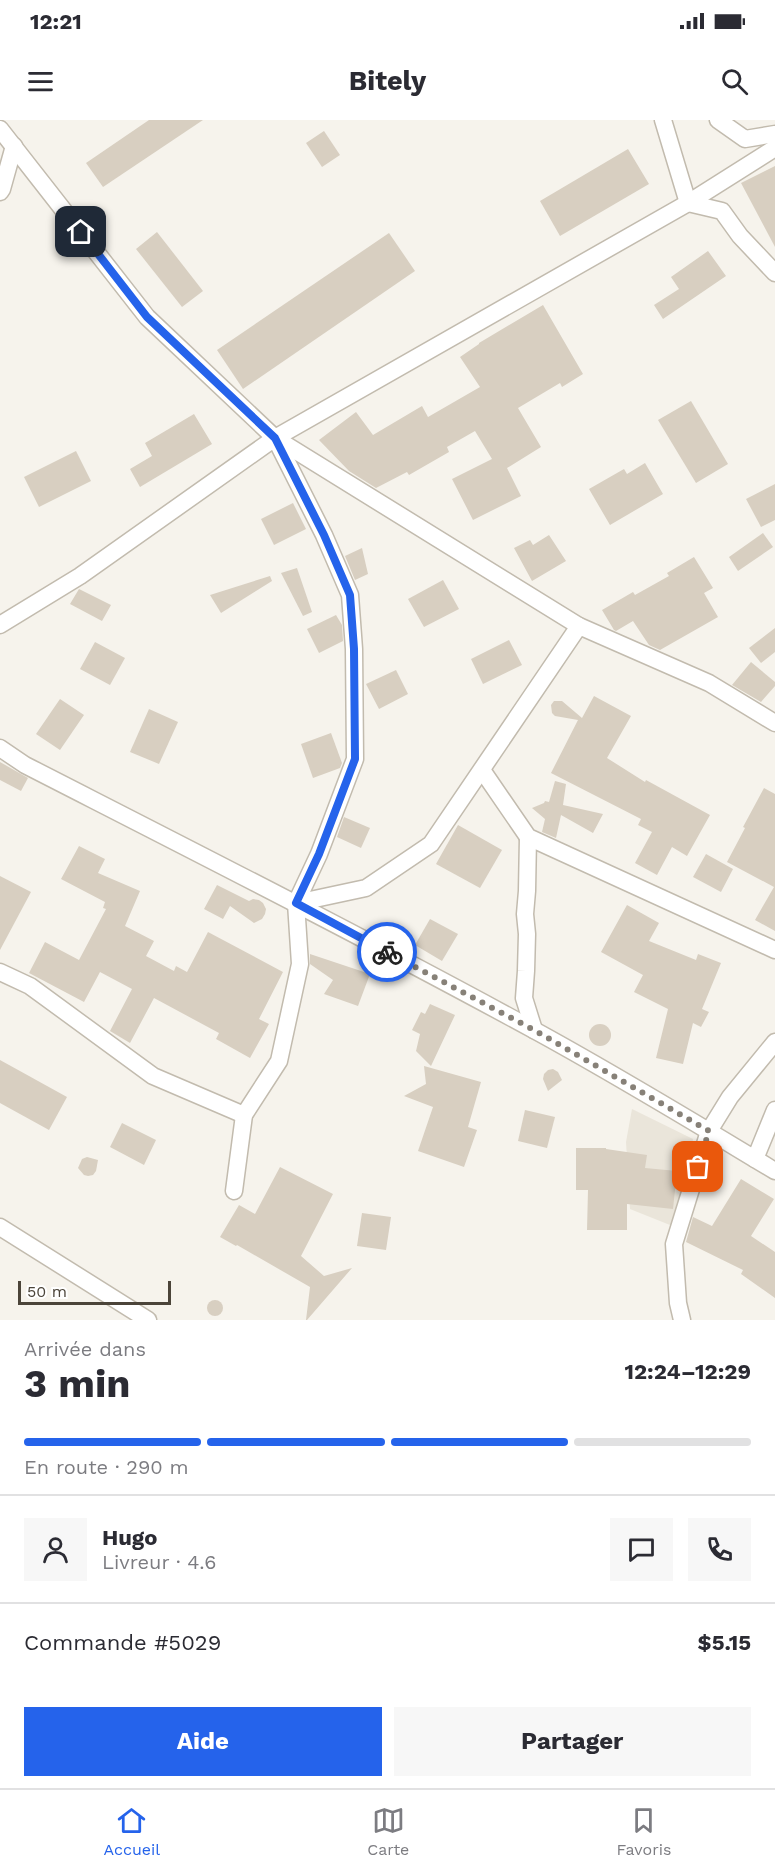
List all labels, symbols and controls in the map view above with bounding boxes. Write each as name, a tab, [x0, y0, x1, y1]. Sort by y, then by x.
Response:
text: 12:21	[30, 9, 82, 34]
icon: menu	[24, 65, 57, 98]
text: Bitely	[349, 65, 426, 97]
icon: search	[718, 65, 751, 98]
pin	[55, 206, 106, 257]
icon: home	[64, 215, 97, 248]
courier	[357, 922, 417, 982]
icon: bike	[371, 936, 404, 969]
pin	[672, 1141, 723, 1192]
icon: bag	[681, 1150, 714, 1183]
scale bar	[18, 1278, 171, 1306]
text: 50 m	[27, 1282, 67, 1301]
text: Arrivée dans	[24, 1337, 146, 1361]
text: 12:24–12:29	[624, 1359, 751, 1384]
text: 3 min	[24, 1361, 131, 1406]
text: En route · 290 m	[24, 1455, 189, 1479]
button: person	[24, 1518, 87, 1581]
button: chat	[610, 1518, 673, 1581]
button: phone	[688, 1518, 751, 1581]
text: Hugo	[102, 1525, 157, 1550]
text: Livreur · 4.6	[102, 1550, 216, 1574]
text: Commande #5029	[24, 1630, 221, 1655]
text: $5.15	[698, 1630, 751, 1655]
button: Aide	[24, 1707, 382, 1776]
button: Partager	[394, 1707, 751, 1776]
tab: Accueil	[104, 1804, 160, 1859]
tab: Carte	[367, 1804, 409, 1859]
tab: Favoris	[617, 1804, 671, 1859]

